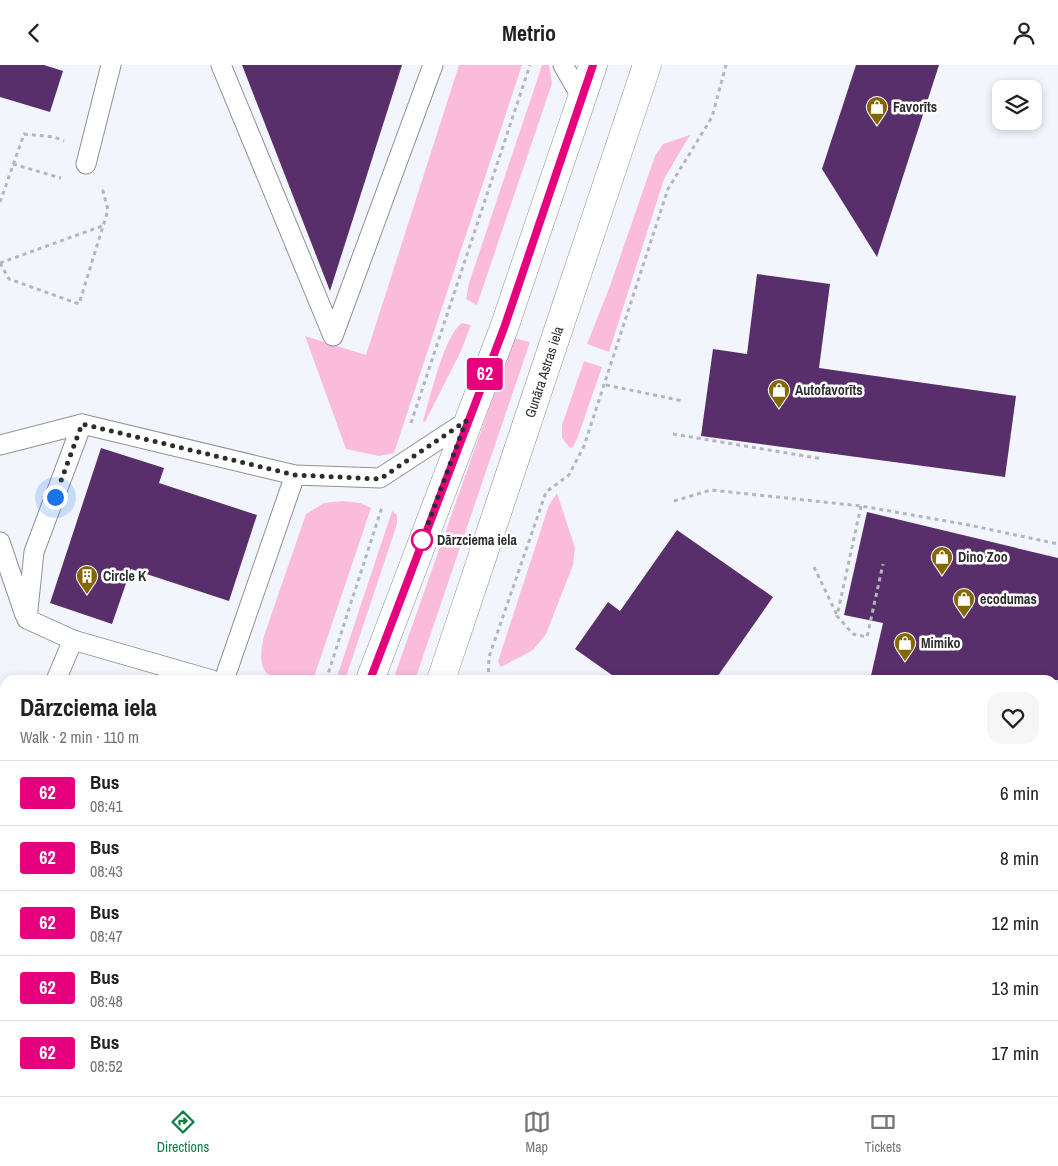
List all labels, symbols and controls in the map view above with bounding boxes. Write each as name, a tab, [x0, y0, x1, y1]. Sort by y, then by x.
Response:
text: Metrio	[502, 18, 556, 48]
icon: back	[20, 19, 48, 47]
icon: person	[1010, 19, 1038, 47]
map controls	[992, 80, 1042, 130]
button: layers	[992, 80, 1042, 130]
shop icon: Favorīts	[865, 95, 889, 126]
place label: Favorīts	[893, 98, 937, 116]
street label: Gunāra Astras iela	[521, 323, 567, 420]
line badge: 62	[462, 358, 508, 390]
text: 62	[477, 361, 493, 386]
shop icon: Autofavorīts	[767, 378, 791, 409]
place label: Autofavorīts	[795, 381, 863, 399]
your location	[43, 485, 68, 510]
marker: Dārzciema iela	[411, 529, 433, 551]
place label: Dārzciema iela	[437, 531, 517, 549]
shop icon: Dino Zoo	[930, 545, 954, 576]
place label: Dino Zoo	[958, 548, 1008, 566]
building icon: Circle K	[75, 564, 99, 595]
place label: Circle K	[103, 567, 147, 585]
shop icon: ecodumas	[952, 587, 976, 618]
place label: ecodumas	[980, 590, 1037, 608]
shop icon: Mimiko	[893, 631, 917, 662]
place label: Mimiko	[921, 634, 961, 652]
text: Dārzciema iela	[20, 691, 157, 723]
button: heart	[987, 692, 1039, 744]
text: Walk · 2 min · 110 m	[20, 726, 139, 748]
text: Bus	[90, 769, 119, 795]
text: 62	[39, 780, 56, 805]
text: 6 min	[1000, 780, 1039, 806]
text: 08:41	[90, 795, 123, 817]
text: Bus	[90, 834, 119, 860]
text: 62	[39, 845, 56, 870]
text: 8 min	[1000, 845, 1039, 871]
text: 08:43	[90, 860, 123, 882]
text: Bus	[90, 899, 119, 925]
text: 62	[39, 910, 56, 935]
text: 12 min	[991, 910, 1039, 936]
text: 08:47	[90, 925, 123, 947]
text: Bus	[90, 964, 119, 990]
text: 62	[39, 975, 56, 1000]
text: 13 min	[991, 975, 1039, 1001]
text: 08:48	[90, 990, 123, 1012]
text: Bus	[90, 1029, 119, 1055]
text: 62	[39, 1040, 56, 1065]
text: 17 min	[991, 1040, 1039, 1066]
text: 08:52	[90, 1055, 123, 1077]
tab: Directions	[157, 1108, 209, 1156]
tab: Map	[523, 1108, 551, 1156]
tab: Tickets	[864, 1108, 901, 1156]

